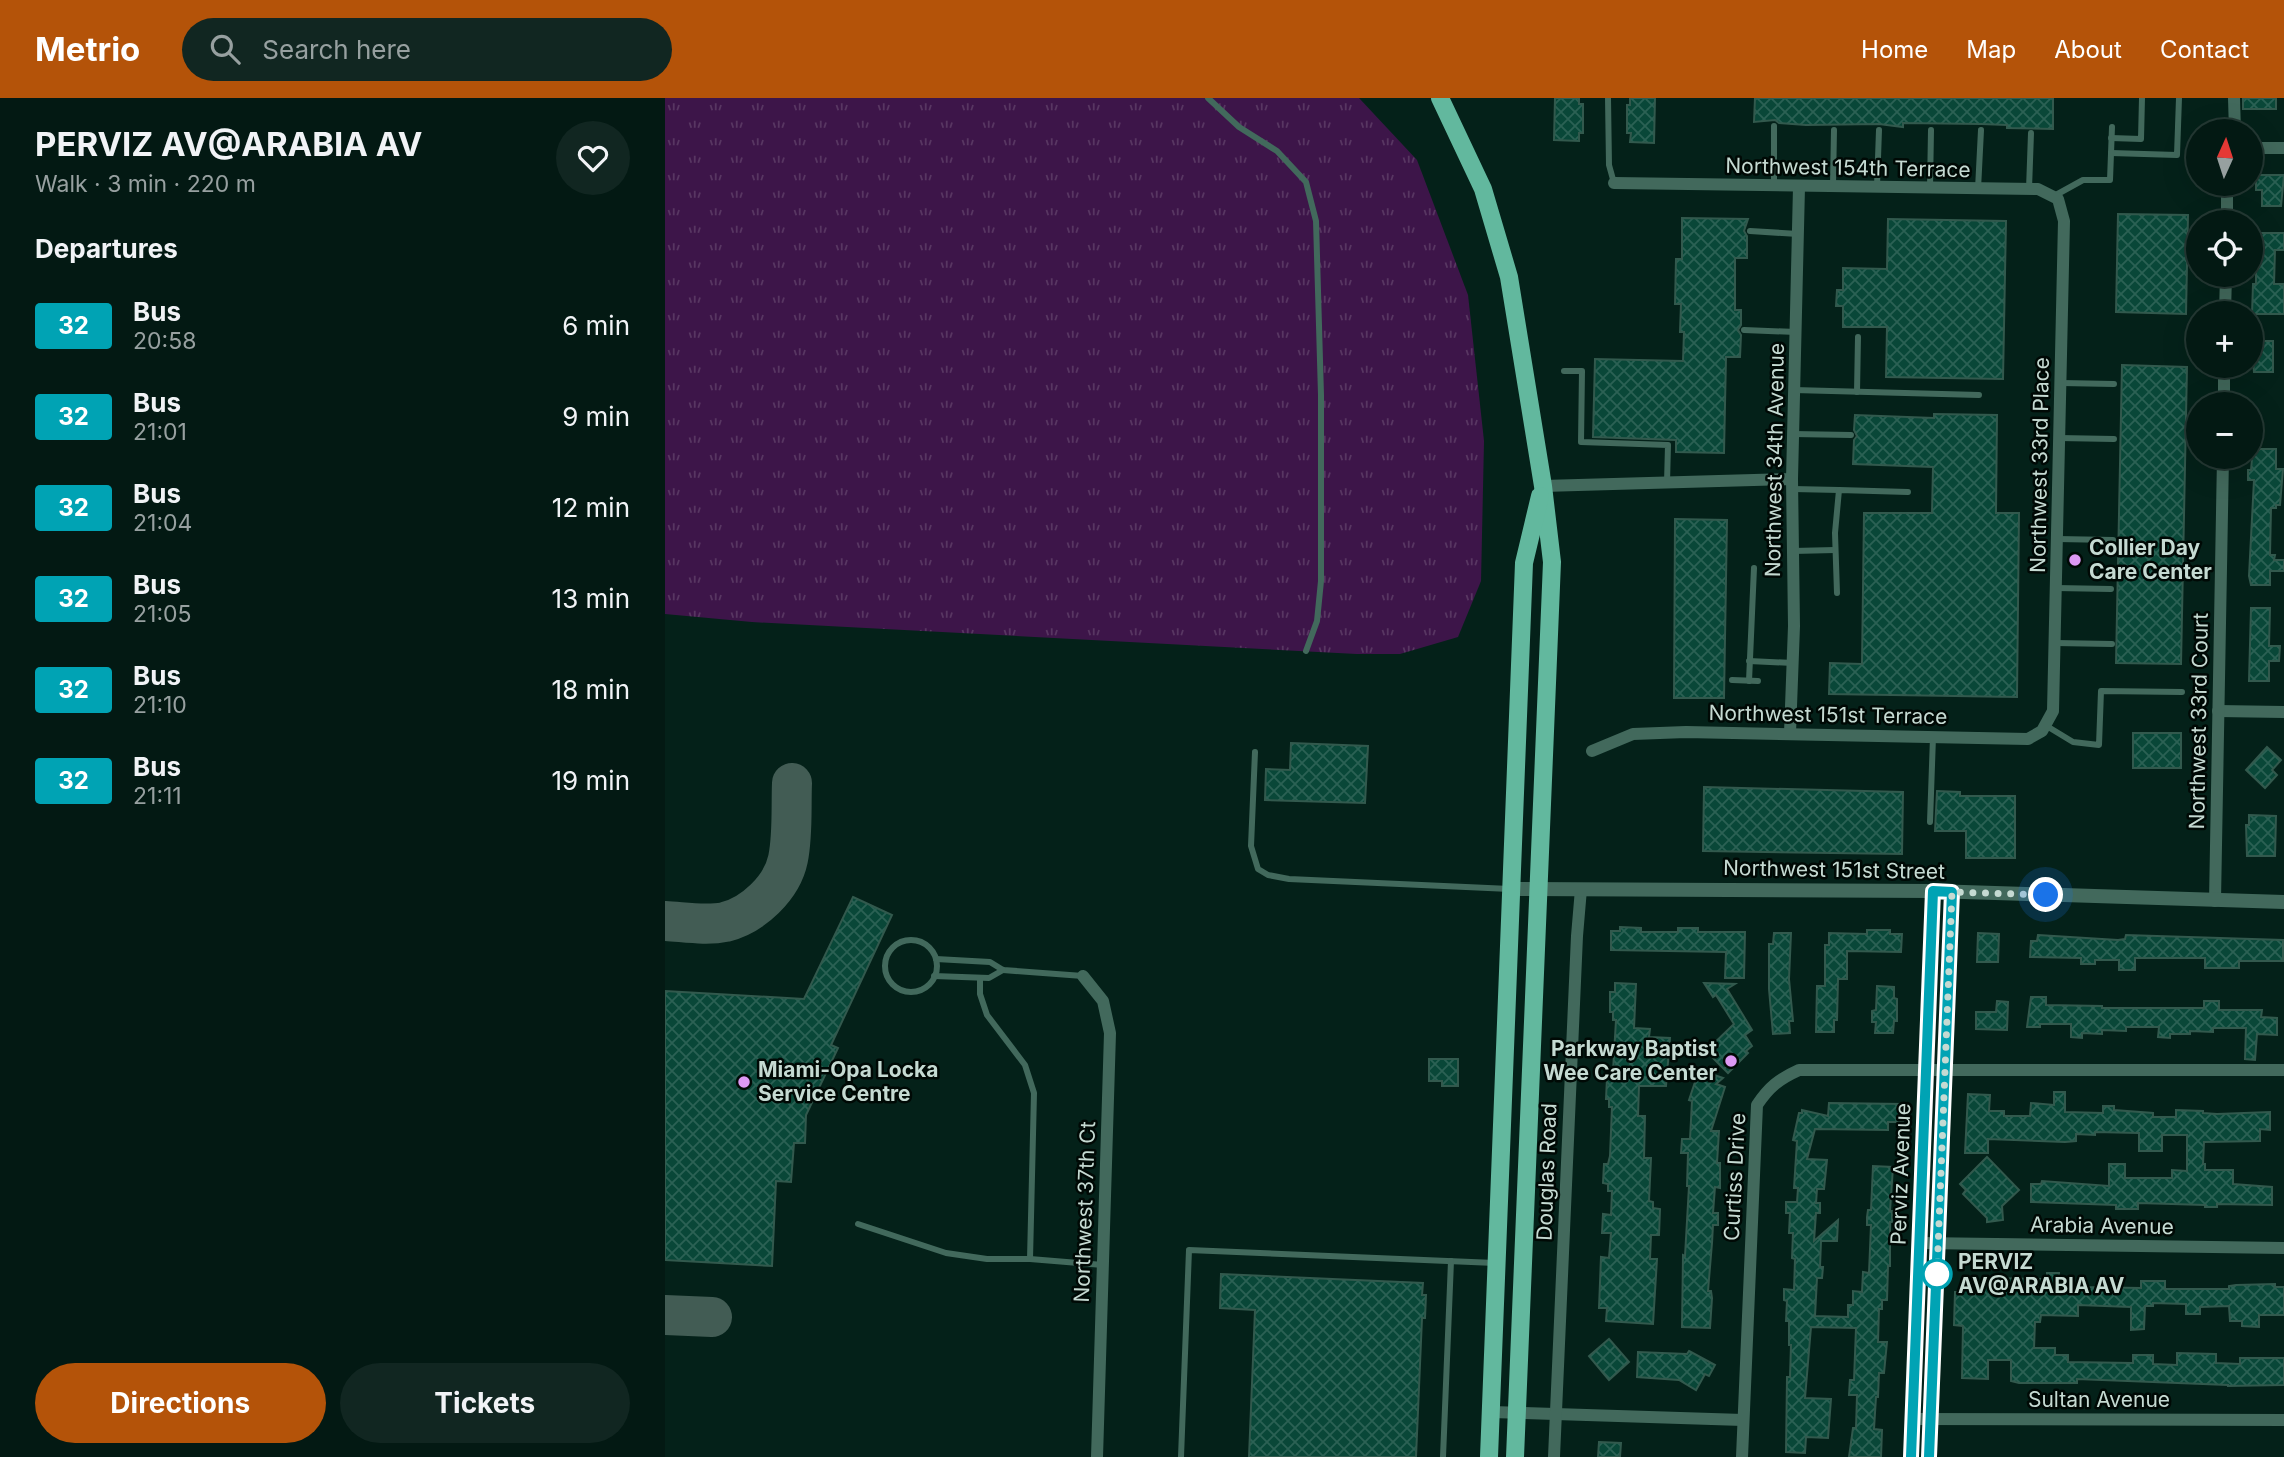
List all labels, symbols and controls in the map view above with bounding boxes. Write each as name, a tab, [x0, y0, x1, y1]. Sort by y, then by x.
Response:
search box	[182, 18, 672, 81]
text: Metrio	[35, 29, 140, 69]
icon: search	[206, 30, 244, 68]
text: Search here	[262, 34, 411, 65]
text: Home	[1861, 35, 1928, 64]
text: Map	[1966, 35, 2016, 64]
text: About	[2054, 35, 2122, 64]
text: Contact	[2160, 35, 2249, 64]
north arrow	[2186, 119, 2263, 196]
map controls	[2186, 119, 2263, 469]
button: heart	[556, 121, 630, 195]
text: PERVIZ AV@ARABIA AV	[35, 124, 422, 164]
street label: Northwest 154th Terrace	[1725, 153, 1971, 182]
text: Walk · 3 min · 220 m	[35, 170, 256, 198]
button: locate	[2186, 210, 2263, 287]
text: Departures	[35, 233, 178, 264]
text: Bus	[133, 296, 181, 327]
button: +	[2186, 301, 2263, 378]
text: 6 min	[562, 310, 630, 341]
text: 32	[58, 311, 89, 340]
text: 20:58	[133, 327, 196, 355]
street label: Northwest 34th Avenue	[1760, 343, 1789, 577]
street label: Northwest 33rd Place	[2025, 357, 2054, 573]
text: Bus	[133, 387, 181, 418]
button: −	[2186, 392, 2263, 469]
text: 9 min	[562, 401, 630, 432]
text: 32	[58, 402, 89, 431]
text: 21:01	[133, 418, 187, 446]
text: Bus	[133, 478, 181, 509]
text: 12 min	[552, 492, 630, 523]
text: 32	[58, 493, 89, 522]
text: 21:04	[133, 509, 192, 537]
place label: Collier Day Care Center	[2089, 535, 2212, 584]
marker: Collier Day Care Center	[2067, 552, 2083, 568]
text: Bus	[133, 569, 181, 600]
text: 13 min	[552, 583, 630, 614]
text: 32	[58, 584, 89, 613]
text: 21:05	[133, 600, 192, 628]
street label: Northwest 33rd Court	[2184, 612, 2213, 829]
text: Bus	[133, 660, 181, 691]
text: 18 min	[552, 674, 630, 705]
text: 32	[58, 675, 89, 704]
text: 21:10	[133, 691, 187, 719]
street label: Northwest 151st Terrace	[1708, 700, 1948, 729]
text: Bus	[133, 751, 181, 782]
text: 19 min	[552, 765, 630, 796]
text: 32	[58, 766, 89, 795]
text: 21:11	[133, 782, 182, 810]
street label: Northwest 151st Street	[1723, 855, 1945, 884]
your location	[2028, 877, 2063, 912]
place label: Parkway Baptist Wee Care Center	[1543, 1036, 1717, 1085]
marker: Parkway Baptist Wee Care Center	[1723, 1053, 1739, 1069]
place label: Miami-Opa Locka Service Centre	[758, 1057, 938, 1106]
marker: Miami-Opa Locka Service Centre	[736, 1074, 752, 1090]
street label: Douglas Road	[1532, 1103, 1561, 1241]
street label: Perviz Avenue	[1886, 1103, 1915, 1245]
street label: Curtiss Drive	[1719, 1112, 1750, 1242]
street label: Northwest 37th Ct	[1069, 1121, 1100, 1303]
street label: Arabia Avenue	[2030, 1212, 2174, 1239]
place label: PERVIZ AV@ARABIA AV	[1958, 1249, 2125, 1298]
marker: PERVIZ AV@ARABIA AV	[1922, 1259, 1952, 1289]
button: Directions	[35, 1363, 326, 1443]
button: Tickets	[340, 1363, 630, 1443]
street label: Sultan Avenue	[2028, 1387, 2170, 1412]

